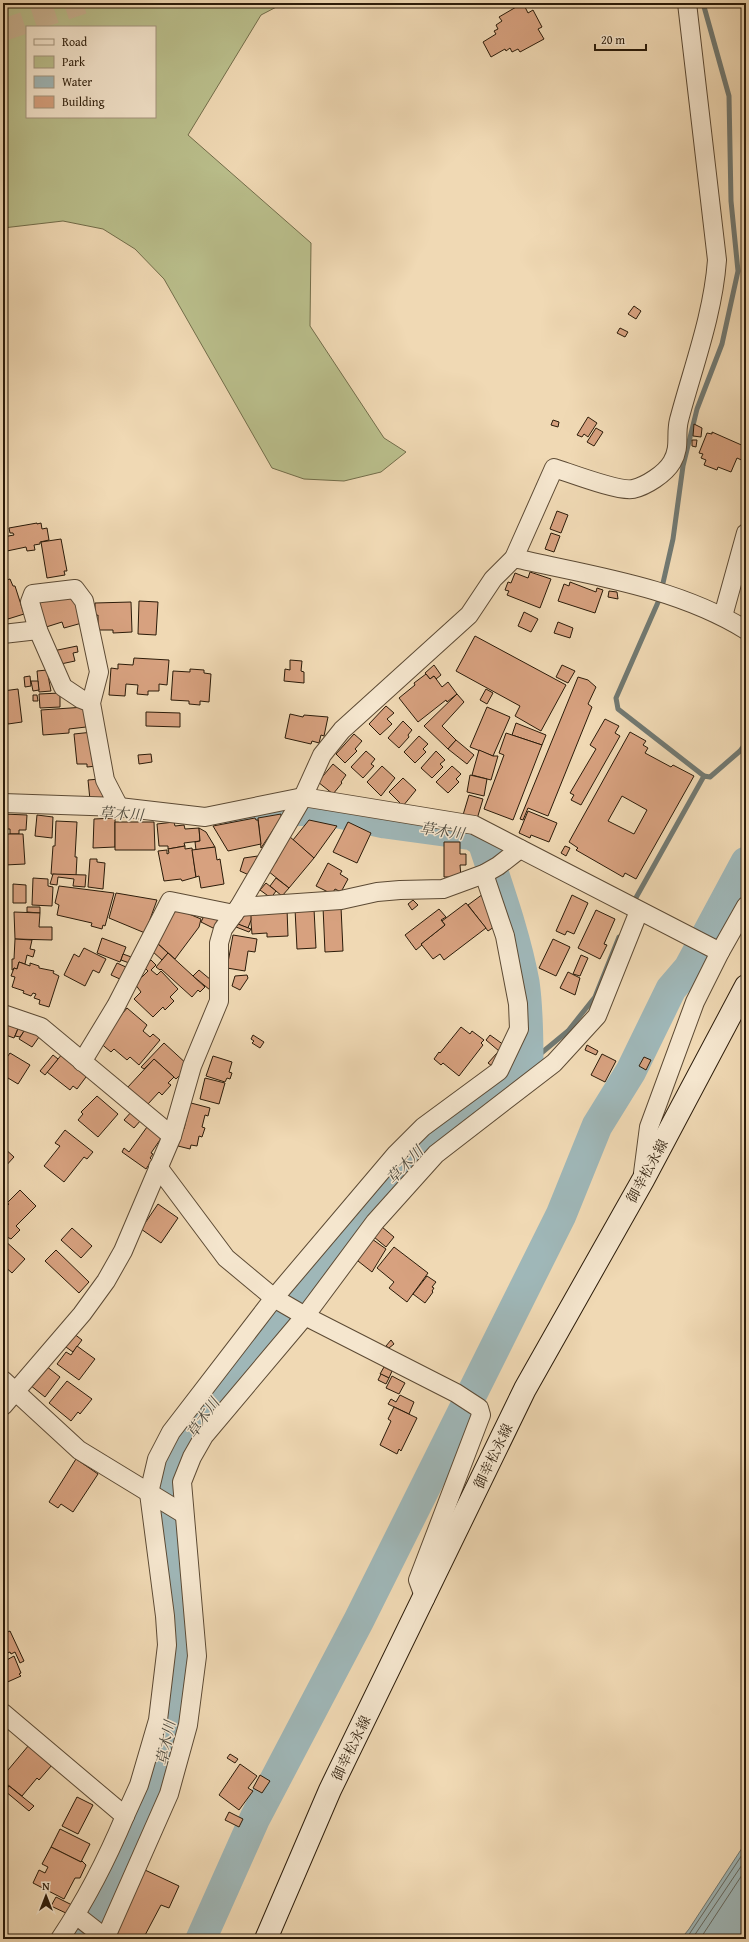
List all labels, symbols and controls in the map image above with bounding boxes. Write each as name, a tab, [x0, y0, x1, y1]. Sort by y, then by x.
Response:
legend	[26, 26, 156, 118]
scale bar	[595, 26, 646, 52]
text: 20 m	[601, 31, 625, 48]
text: Road	[62, 33, 88, 50]
text: Park	[62, 53, 86, 70]
text: Water	[62, 73, 92, 90]
text: Building	[62, 93, 105, 110]
water label: 草木川	[98, 802, 146, 825]
water label: 草木川	[418, 817, 468, 844]
street label: 御幸松永線	[621, 1136, 673, 1206]
water label: 草木川	[381, 1140, 429, 1188]
water label: 草木川	[181, 1392, 225, 1442]
street label: 御幸松永線	[469, 1420, 517, 1492]
street label: 御幸松永線	[327, 1712, 375, 1784]
water label: 草木川	[151, 1717, 180, 1767]
north arrow	[26, 1876, 66, 1916]
text: N	[42, 1878, 50, 1894]

